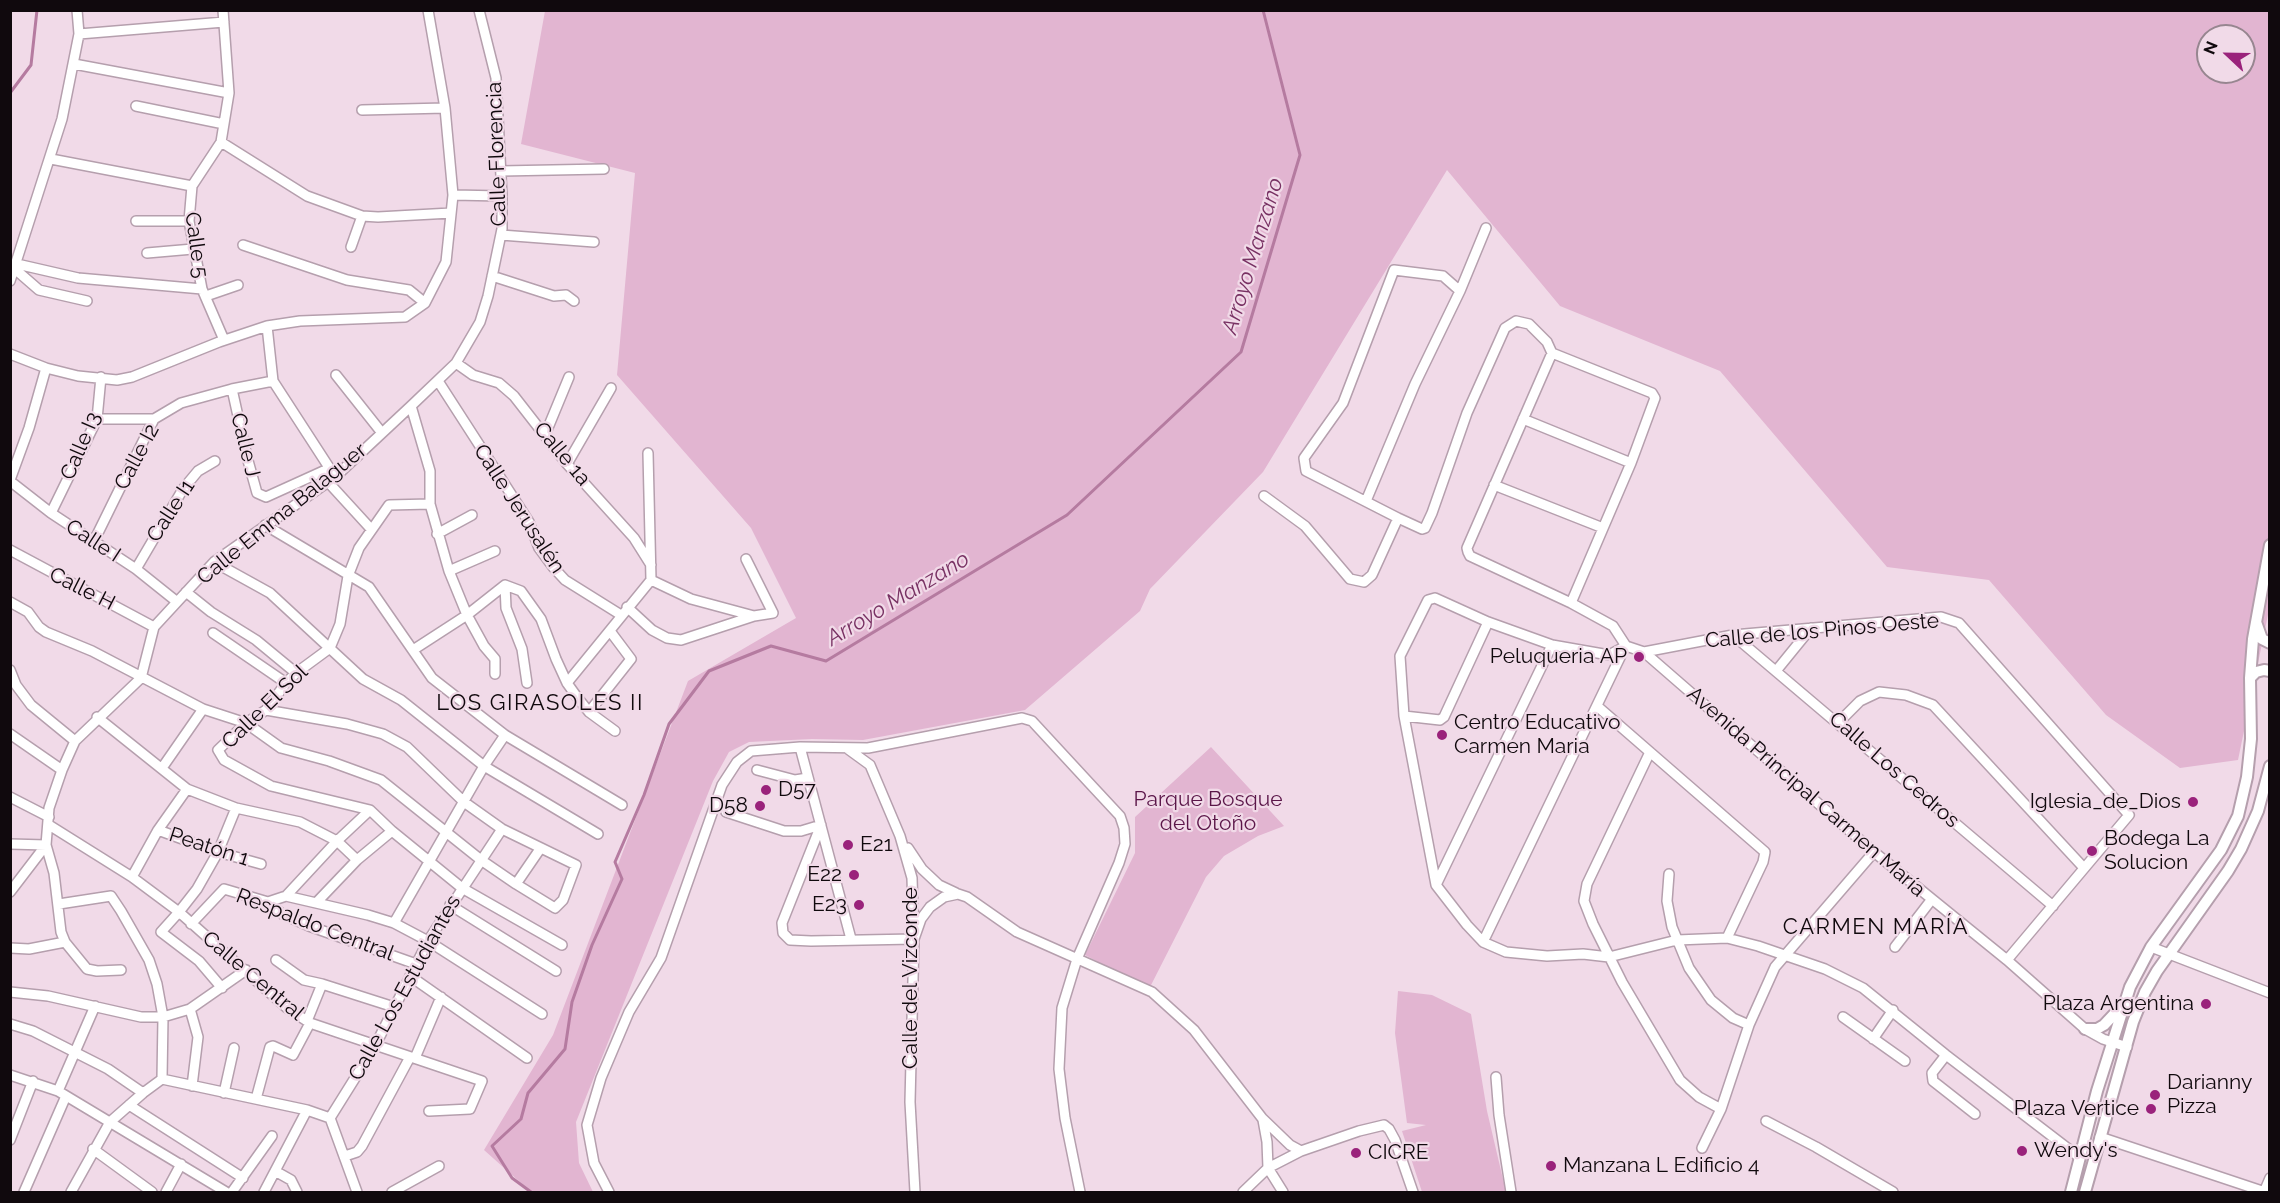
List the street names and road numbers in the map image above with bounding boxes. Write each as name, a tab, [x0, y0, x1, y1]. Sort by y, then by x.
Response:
street label: Calle Florencia	[482, 81, 512, 227]
street label: Calle 5	[179, 210, 213, 280]
street label: Calle I3	[55, 408, 107, 484]
street label: Calle J	[225, 410, 265, 480]
street label: Calle 1a	[528, 417, 596, 491]
street label: Calle I2	[109, 420, 165, 494]
street label: Calle Emma Balaguer	[192, 438, 372, 590]
street label: Calle Jerusalén	[468, 440, 570, 578]
street label: Calle I1	[142, 475, 200, 547]
street label: Calle I	[61, 514, 125, 568]
street label: Calle H	[45, 562, 119, 616]
street label: Calle de los Pinos Oeste	[1704, 608, 1940, 654]
street label: Calle El Sol	[217, 660, 313, 754]
street label: Avenida Principal Carmen María	[1682, 682, 1930, 902]
street label: Calle Los Cedros	[1824, 707, 1964, 833]
street label: Peatón 1	[166, 822, 252, 872]
street label: Respaldo Central	[232, 883, 398, 967]
street label: Calle del Vizconde	[898, 887, 924, 1069]
street label: Calle Los Estudiantes	[344, 891, 466, 1085]
street label: Calle Central	[197, 926, 309, 1026]

